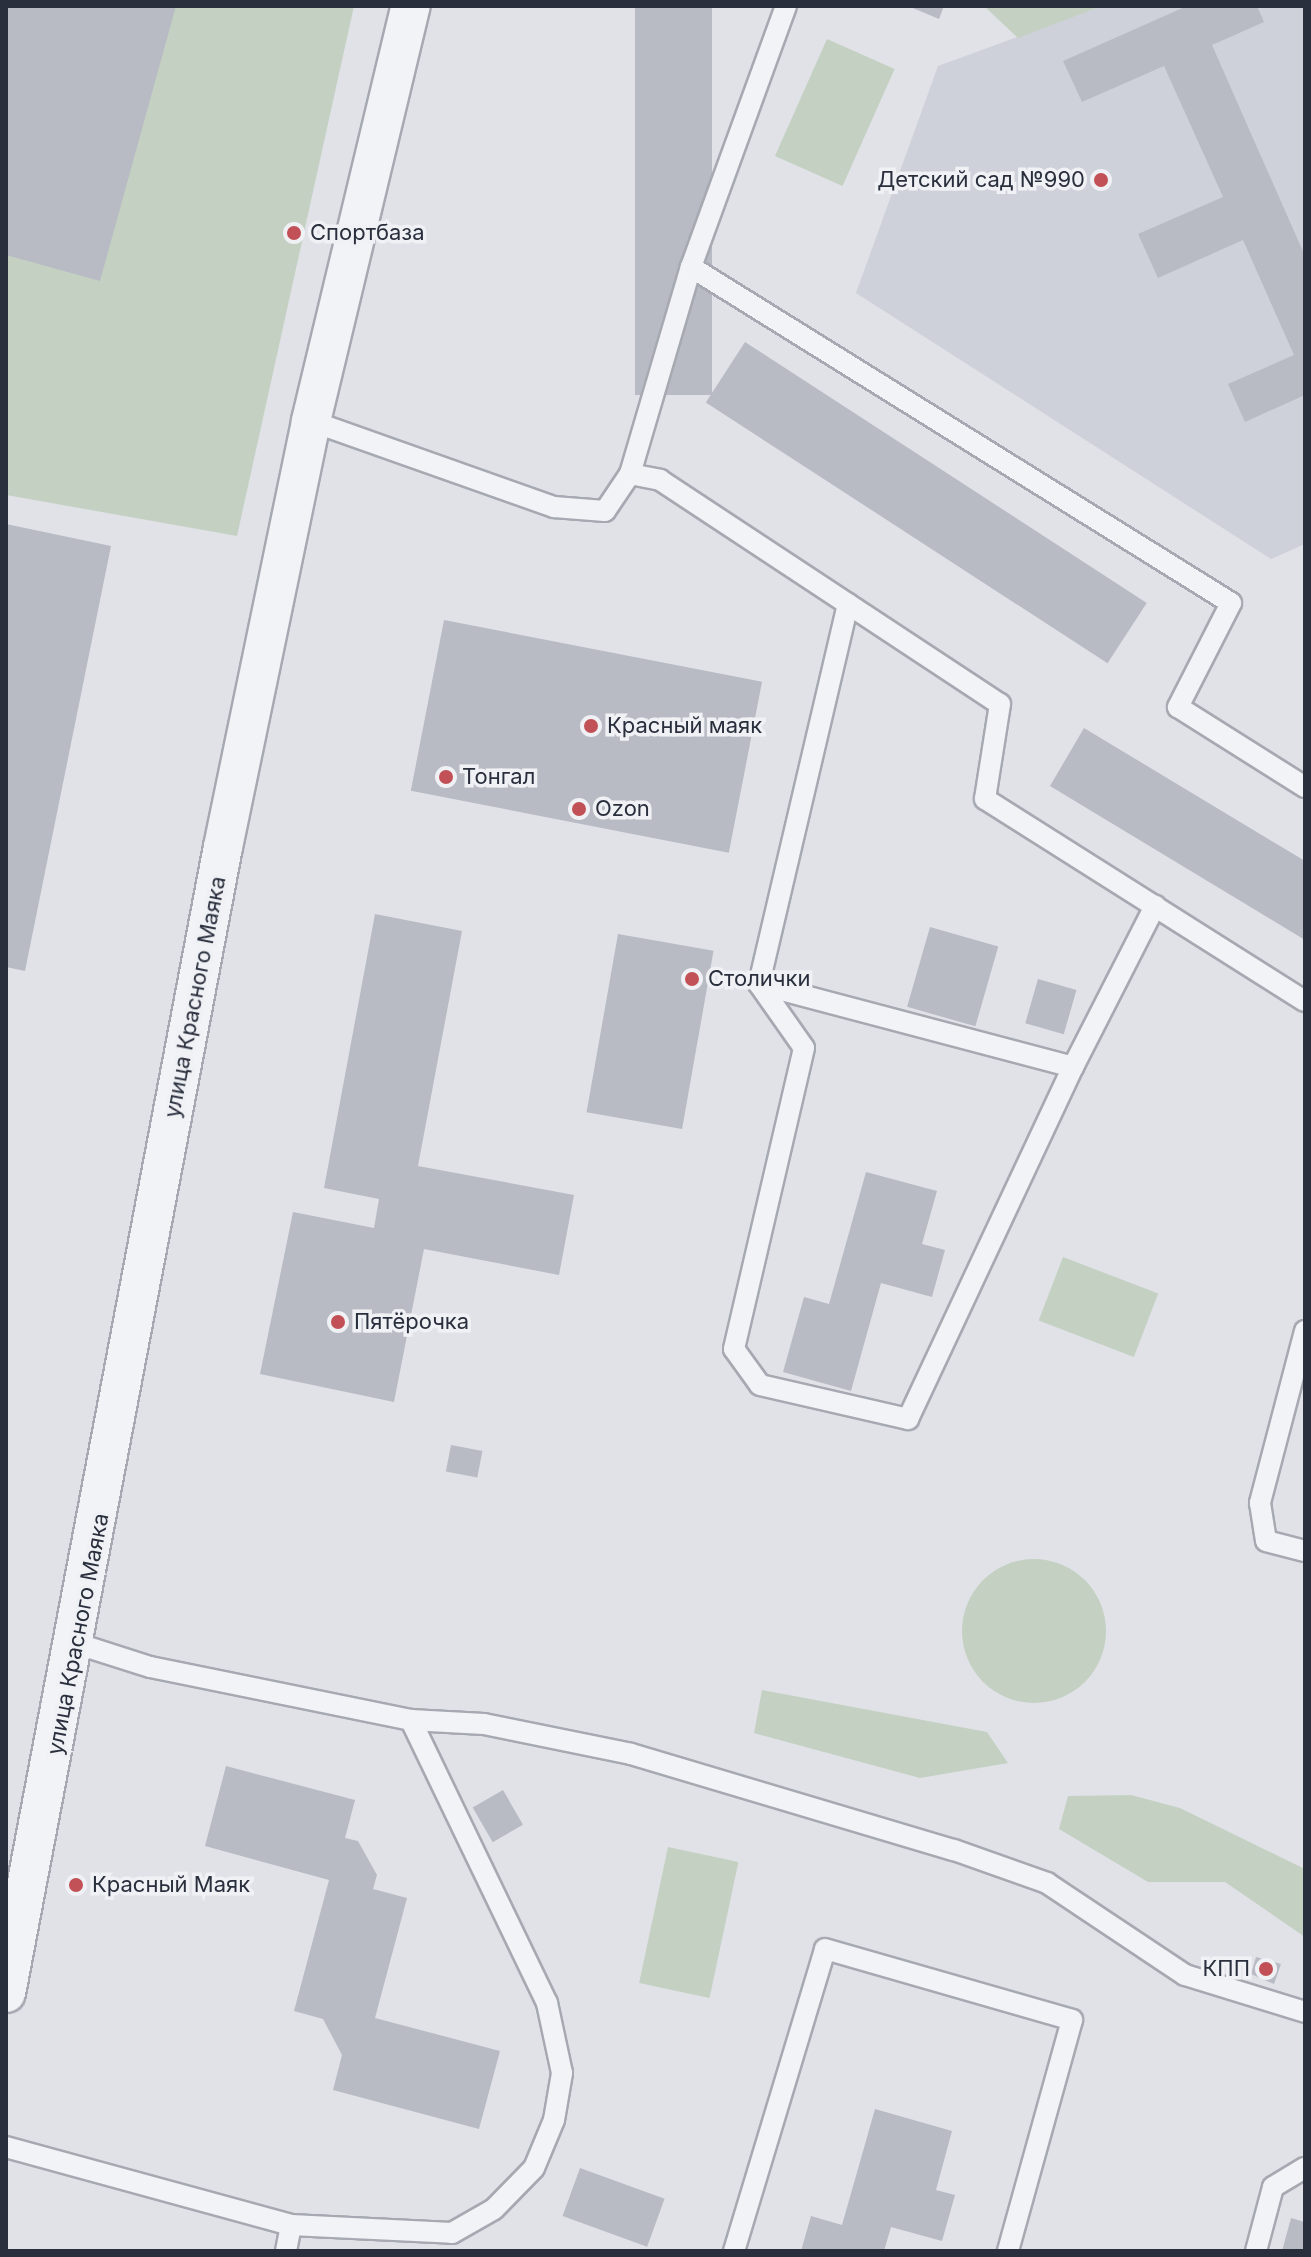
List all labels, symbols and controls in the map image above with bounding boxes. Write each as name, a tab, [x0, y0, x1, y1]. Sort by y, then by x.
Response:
place label: Детский сад №990	[877, 167, 1085, 193]
marker: Детский сад №990	[1092, 171, 1110, 189]
place label: Спортбаза	[310, 220, 425, 246]
marker: Спортбаза	[285, 224, 303, 242]
place label: Красный маяк	[607, 713, 762, 739]
marker: Красный маяк	[582, 717, 600, 735]
place label: Тонгал	[462, 764, 535, 790]
marker: Тонгал	[437, 768, 455, 786]
place label: Ozon	[595, 796, 650, 822]
marker: Ozon	[570, 800, 588, 818]
street label: улица Красного Маяка	[159, 874, 231, 1120]
place label: Столички	[708, 966, 810, 992]
marker: Столички	[683, 970, 701, 988]
place label: Пятёрочка	[354, 1309, 469, 1335]
marker: Пятёрочка	[329, 1313, 347, 1331]
street label: улица Красного Маяка	[42, 1511, 114, 1757]
place label: Красный Маяк	[92, 1872, 250, 1898]
marker: Красный Маяк	[67, 1876, 85, 1894]
place label: КПП	[1203, 1956, 1250, 1982]
marker: КПП	[1257, 1960, 1275, 1978]

